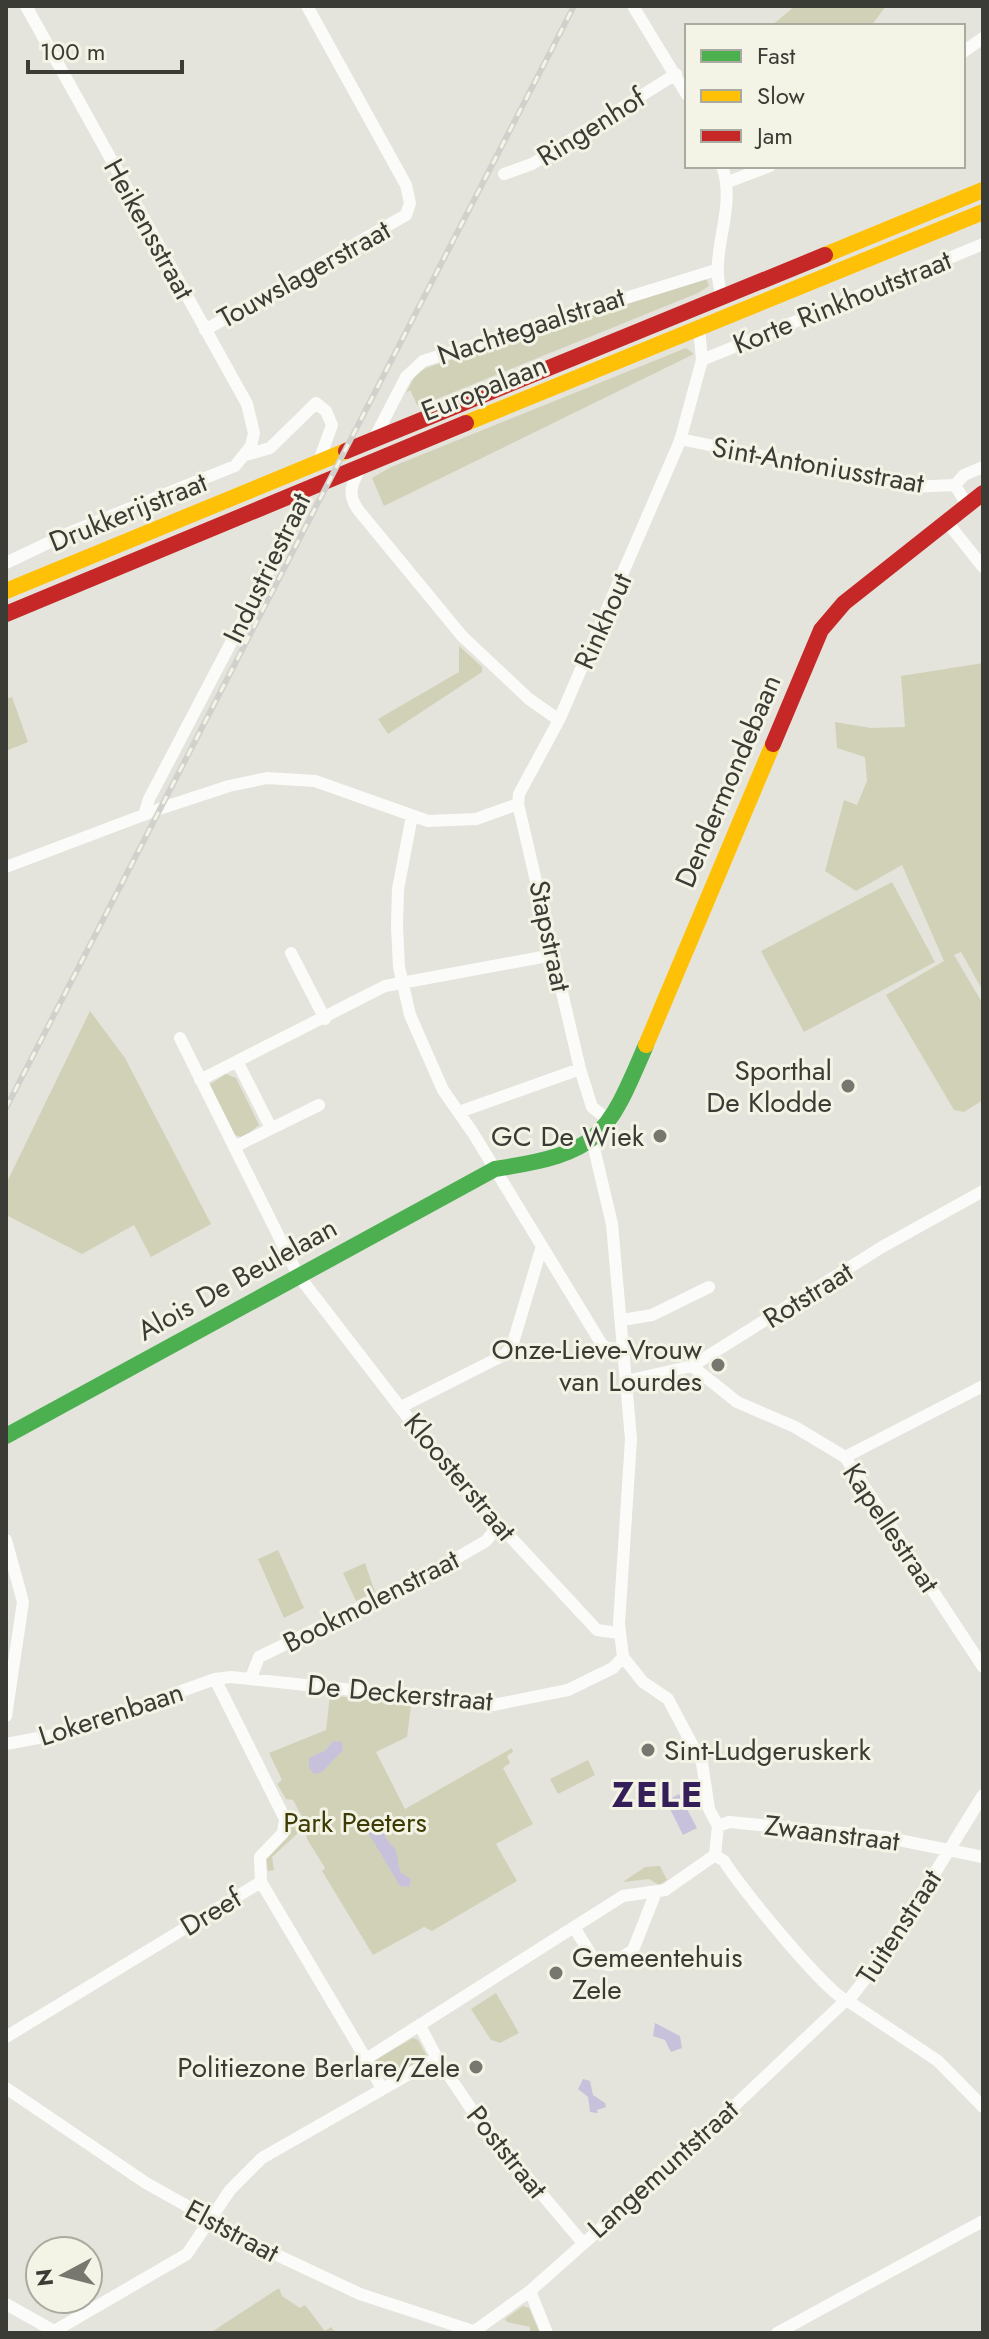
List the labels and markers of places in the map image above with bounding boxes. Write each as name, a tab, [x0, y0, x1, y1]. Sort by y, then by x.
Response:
place label: Sporthal De Klodde	[706, 1050, 832, 1123]
marker: Sporthal De Klodde	[839, 1077, 857, 1095]
place label: GC De Wiek	[491, 1116, 645, 1157]
marker: GC De Wiek	[651, 1127, 669, 1145]
place label: Onze-Lieve-Vrouw van Lourdes	[492, 1329, 702, 1402]
marker: Onze-Lieve-Vrouw van Lourdes	[709, 1356, 727, 1374]
place label: Sint-Ludgeruskerk	[664, 1730, 872, 1771]
marker: Sint-Ludgeruskerk	[639, 1741, 657, 1759]
place label: Gemeentehuis Zele	[572, 1937, 743, 2010]
marker: Gemeentehuis Zele	[547, 1964, 565, 1982]
place label: Politiezone Berlare/Zele	[177, 2047, 460, 2088]
marker: Politiezone Berlare/Zele	[467, 2058, 485, 2076]

